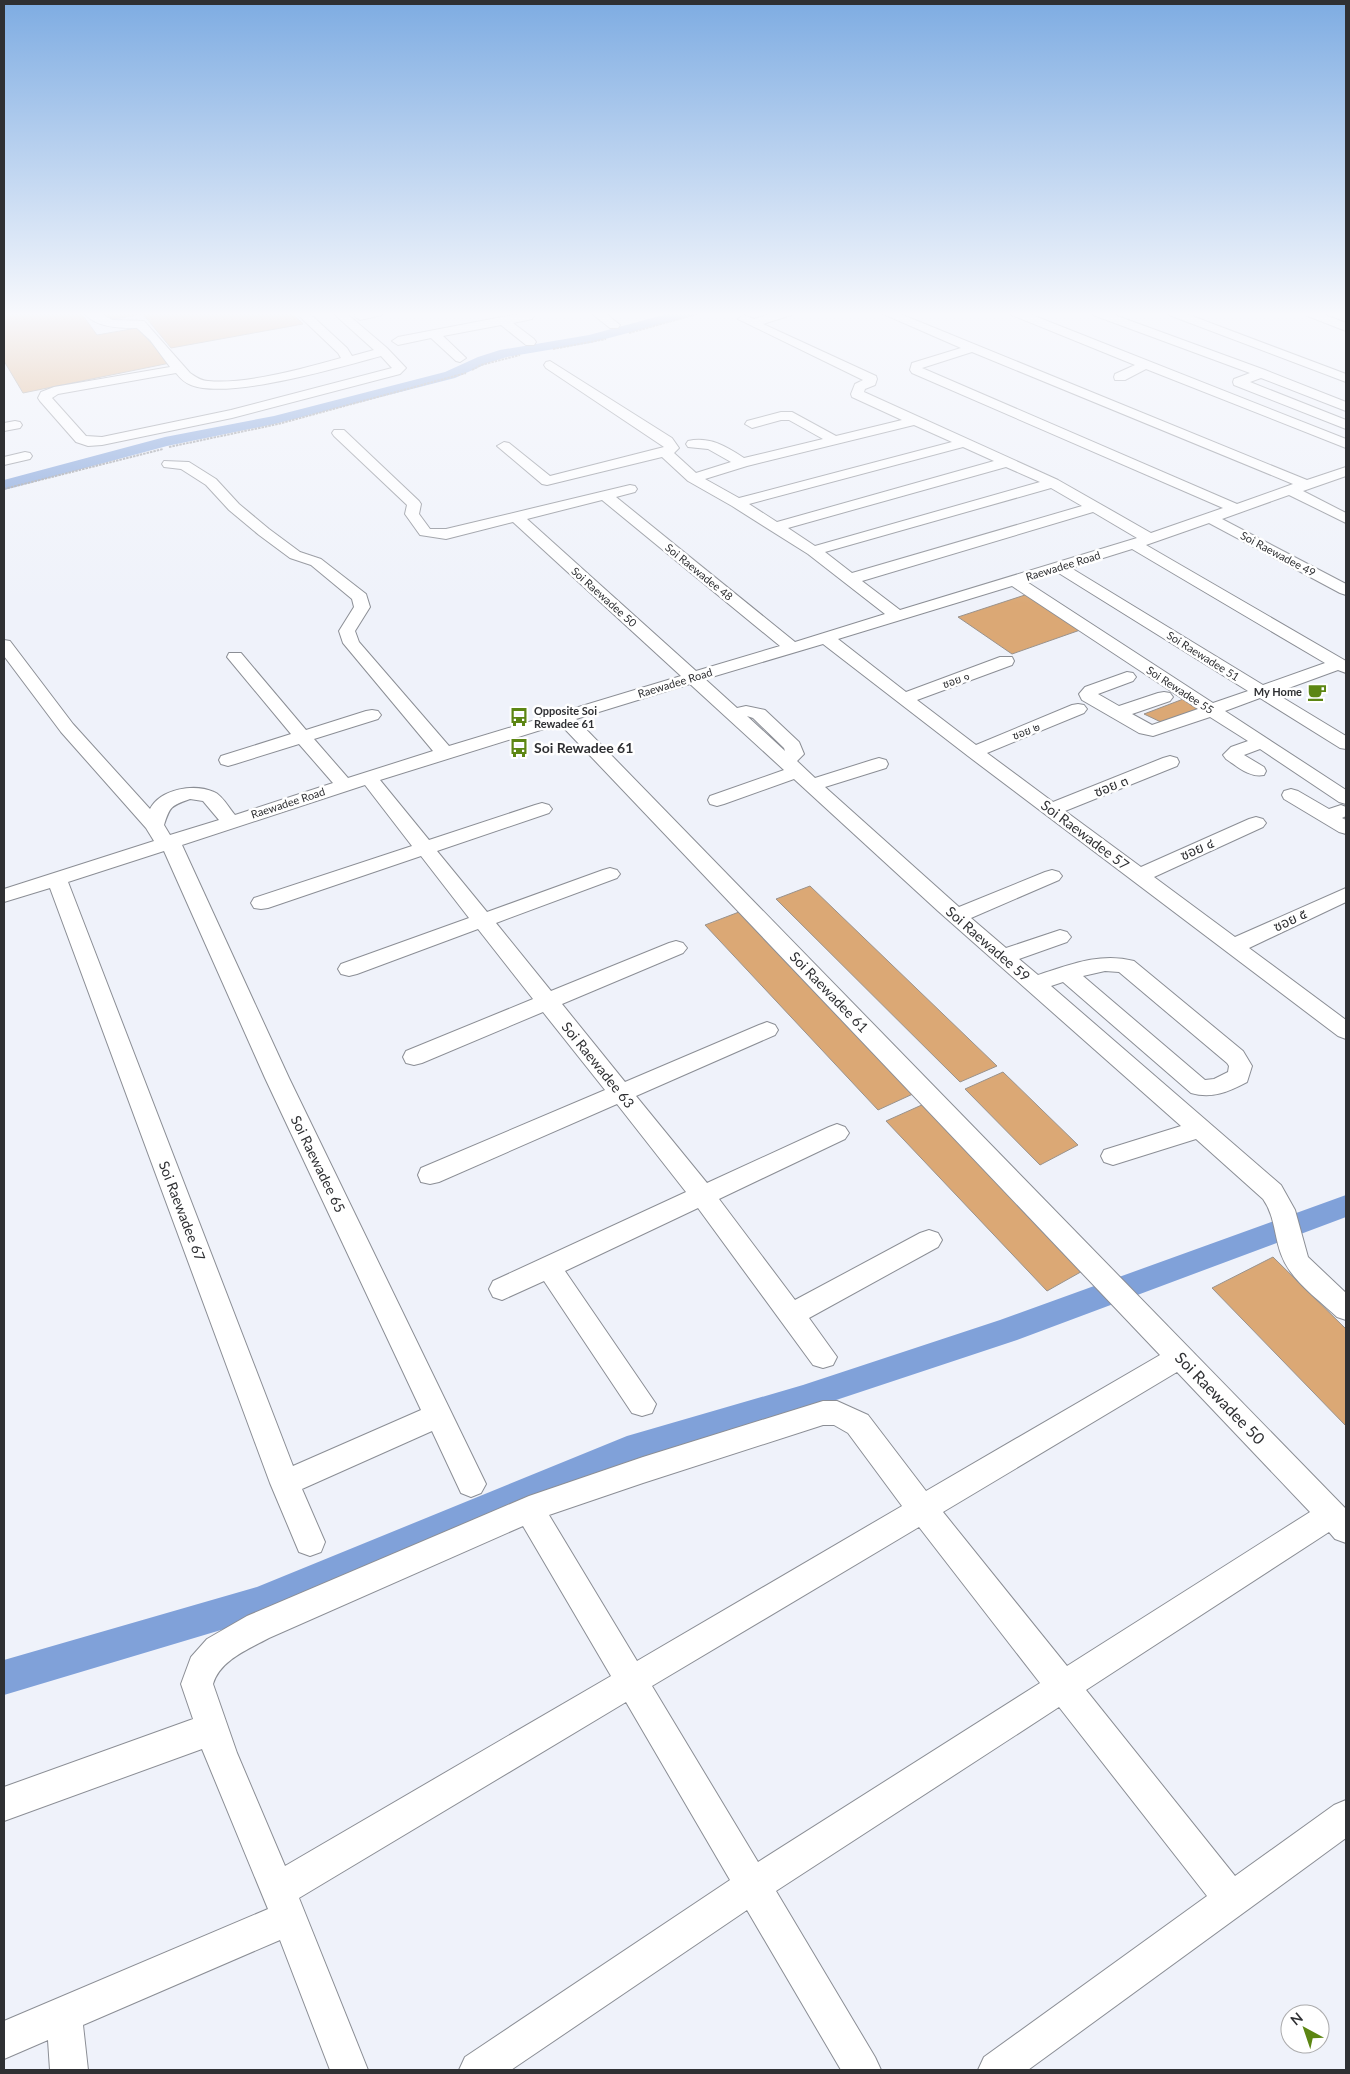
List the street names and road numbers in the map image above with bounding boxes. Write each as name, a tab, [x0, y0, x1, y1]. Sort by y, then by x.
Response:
street label: Soi Raewadee 49	[1239, 528, 1318, 579]
street label: Soi Raewadee 48	[663, 540, 736, 603]
street label: Raewadee Road	[1024, 548, 1102, 583]
street label: Soi Raewadee 50	[569, 564, 640, 630]
street label: Soi Raewadee 51	[1165, 628, 1242, 683]
street label: Soi Rewadee 55	[1144, 663, 1216, 716]
street label: Raewadee Road	[636, 665, 714, 700]
street label: ซอย ๑	[941, 669, 971, 690]
street label: ซอย ๒	[1010, 719, 1042, 742]
street label: ซอย ๓	[1091, 771, 1130, 800]
street label: Raewadee Road	[249, 784, 326, 821]
street label: Soi Raewadee 57	[1038, 796, 1133, 873]
street label: ซอย ๔	[1177, 834, 1216, 863]
street label: Soi Raewadee 59	[943, 903, 1034, 985]
street label: ซอย ๕	[1270, 904, 1309, 935]
street label: Soi Raewadee 61	[787, 948, 872, 1036]
street label: Soi Raewadee 63	[559, 1018, 638, 1111]
street label: Soi Raewadee 65	[288, 1113, 349, 1215]
street label: Soi Raewadee 67	[156, 1158, 209, 1263]
street label: Soi Raewadee 50	[1172, 1348, 1269, 1448]

